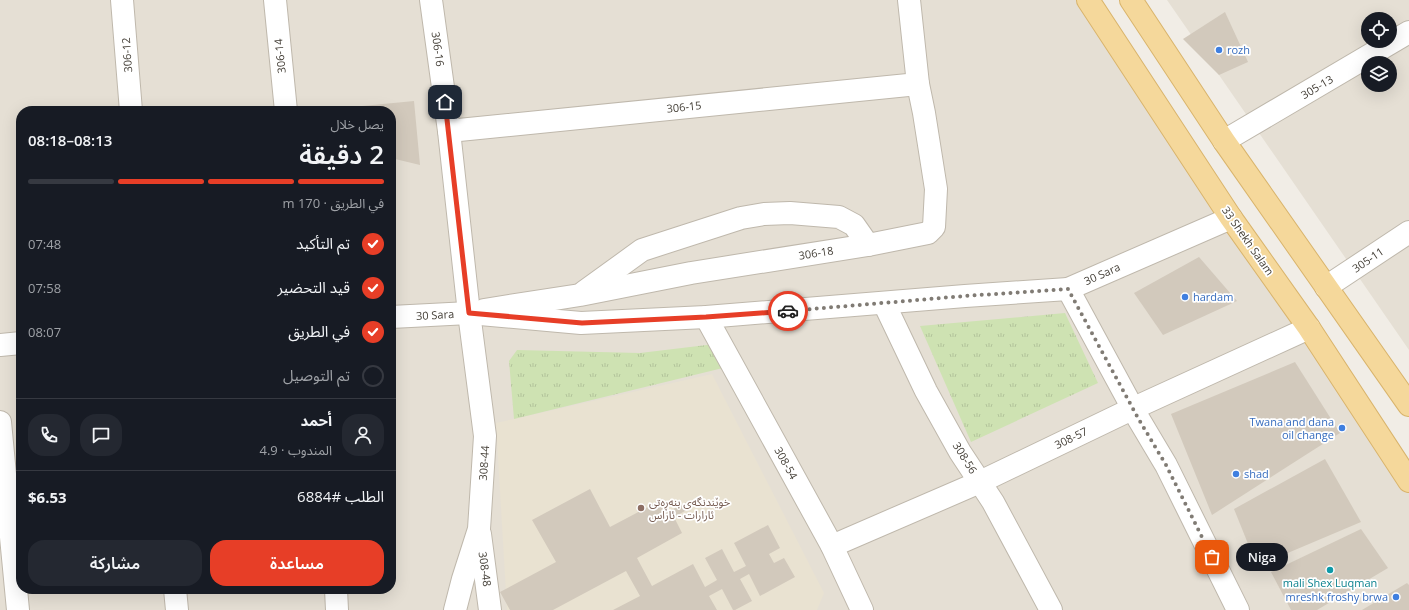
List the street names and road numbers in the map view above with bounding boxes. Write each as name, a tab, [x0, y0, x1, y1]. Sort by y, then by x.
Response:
street label: 306-16	[429, 31, 448, 67]
street label: 306-12	[118, 37, 135, 73]
street label: 306-14	[270, 37, 289, 74]
street label: 305-13	[1298, 71, 1336, 102]
street label: 306-15	[666, 97, 702, 116]
street label: 33 Shekh Salam	[1219, 203, 1278, 278]
street label: 306-18	[797, 242, 834, 263]
street label: 305-11	[1349, 244, 1386, 276]
street label: 30 Sara	[1081, 259, 1122, 288]
street label: 30 Sara	[416, 306, 454, 323]
street label: 308-57	[1052, 423, 1090, 452]
street label: 308-56	[950, 439, 981, 477]
street label: 308-44	[475, 444, 492, 481]
street label: 308-54	[771, 444, 802, 482]
street label: 308-48	[476, 551, 495, 587]

